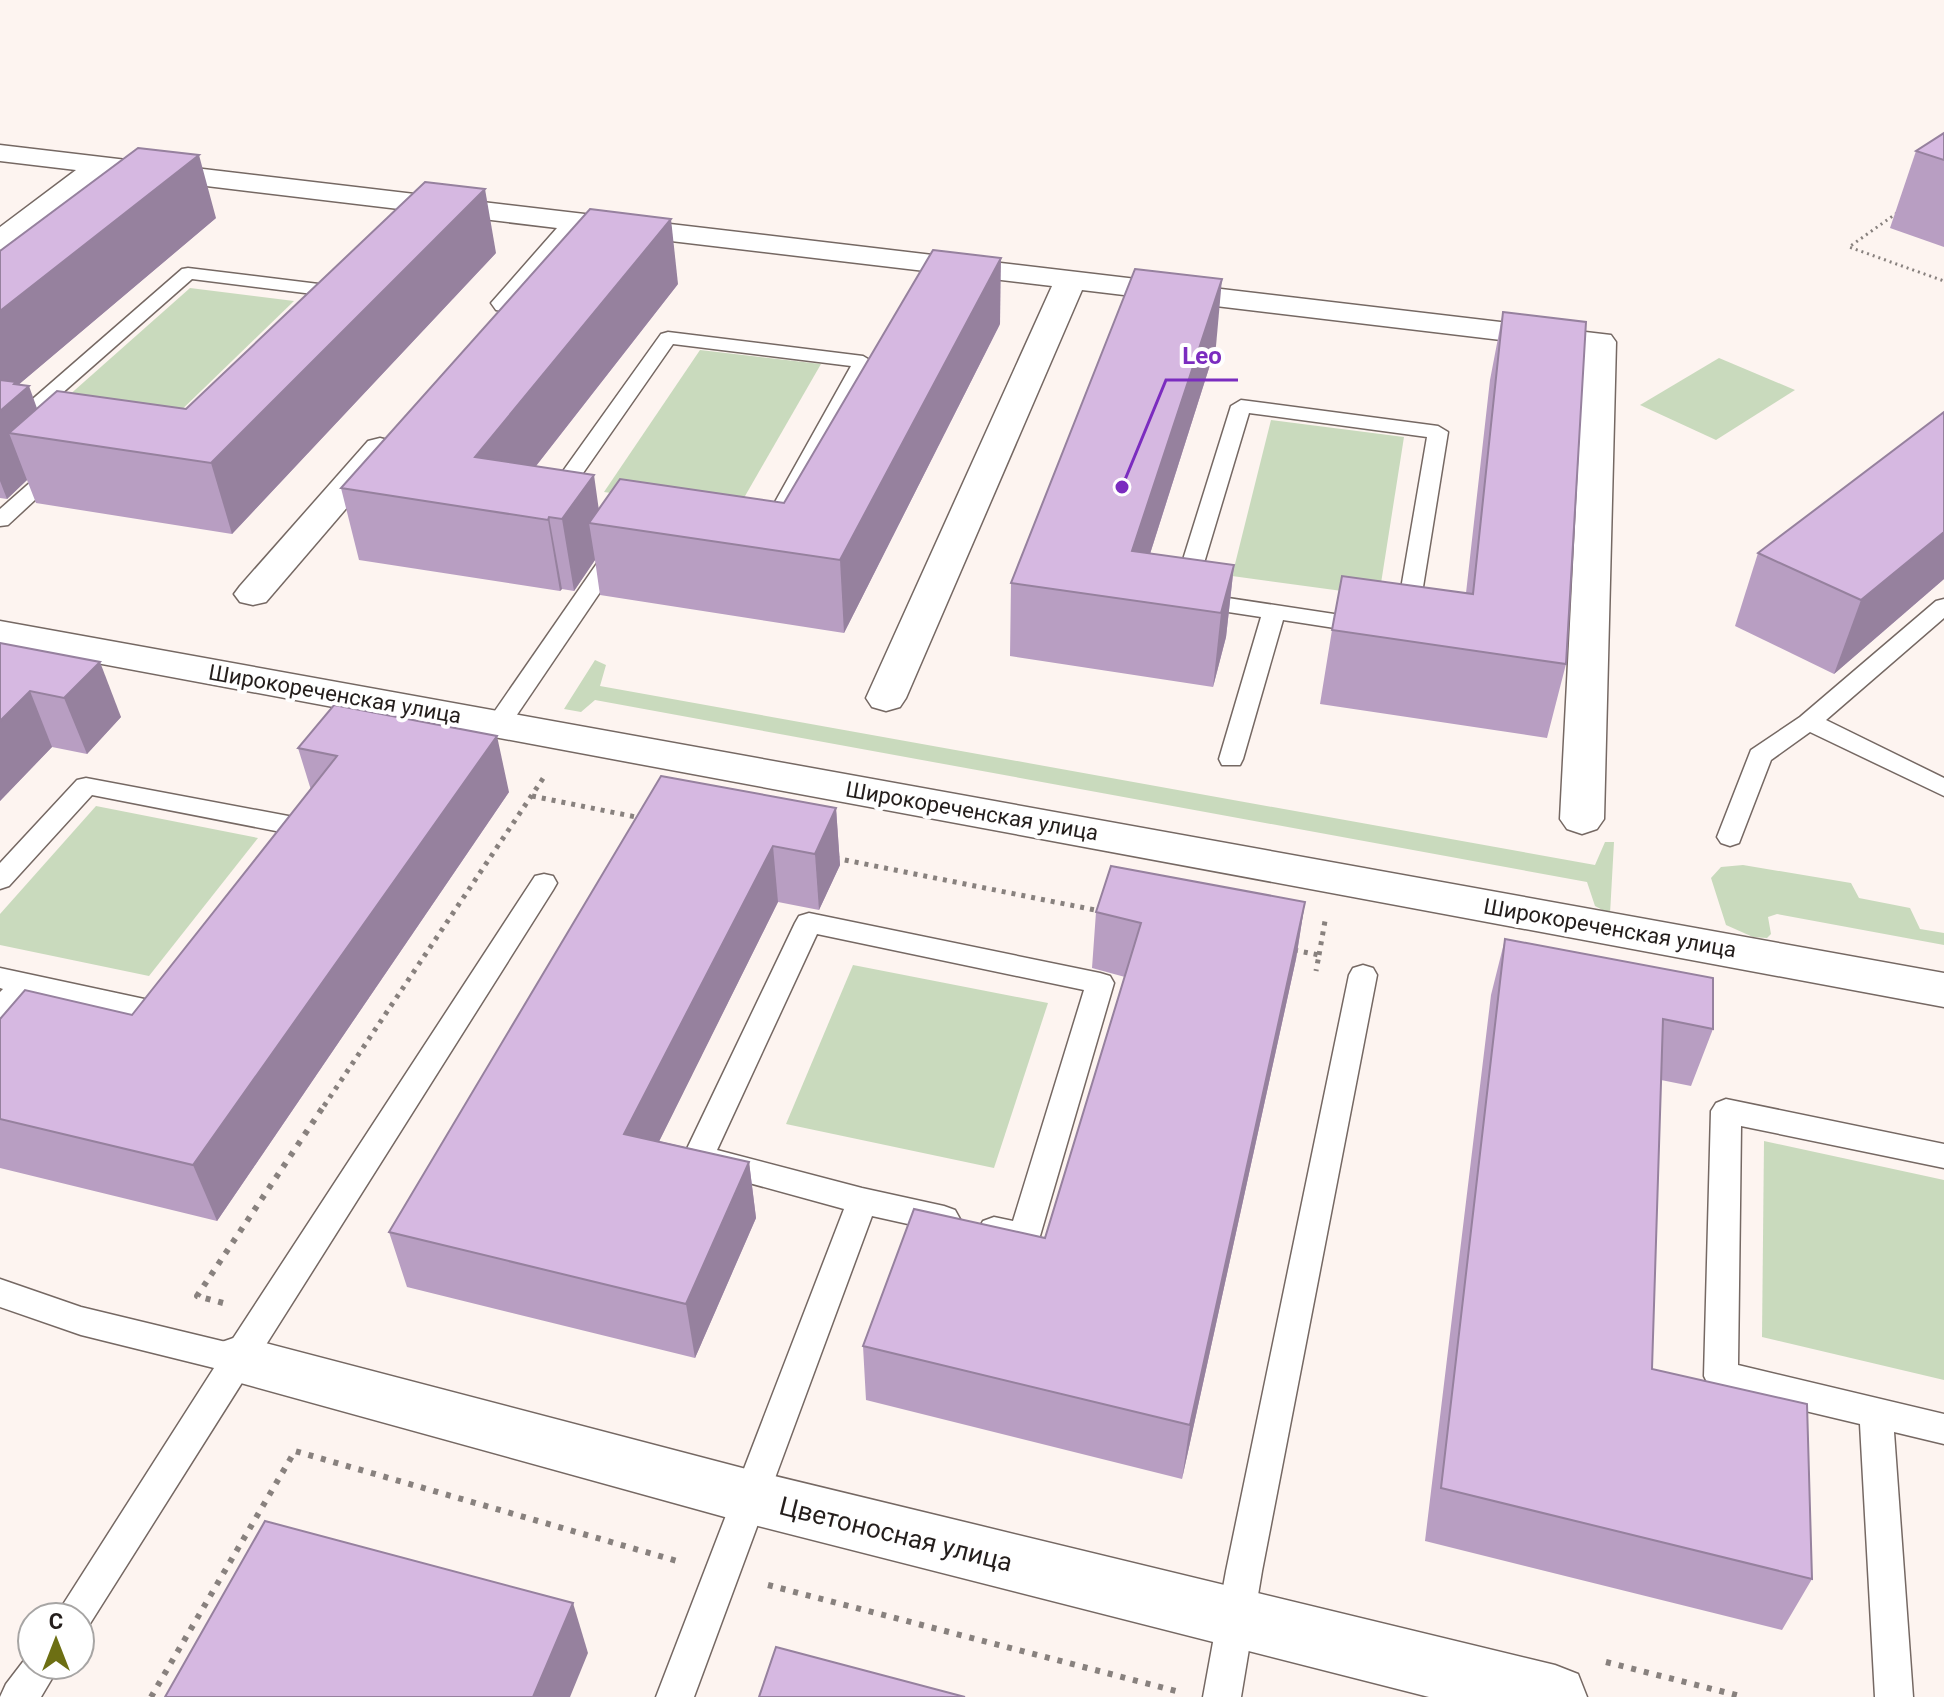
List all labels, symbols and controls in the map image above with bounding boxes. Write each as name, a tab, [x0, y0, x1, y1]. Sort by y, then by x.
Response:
callout: Leo	[1166, 332, 1238, 380]
text: Leo	[1182, 342, 1222, 370]
street label: Широкореченская улица	[207, 659, 463, 729]
street label: Широкореченская улица	[844, 776, 1100, 846]
street label: Широкореченская улица	[1482, 893, 1738, 963]
street label: Цветоносная улица	[776, 1491, 1016, 1577]
north arrow	[16, 1601, 96, 1681]
text: С	[49, 1609, 63, 1634]

